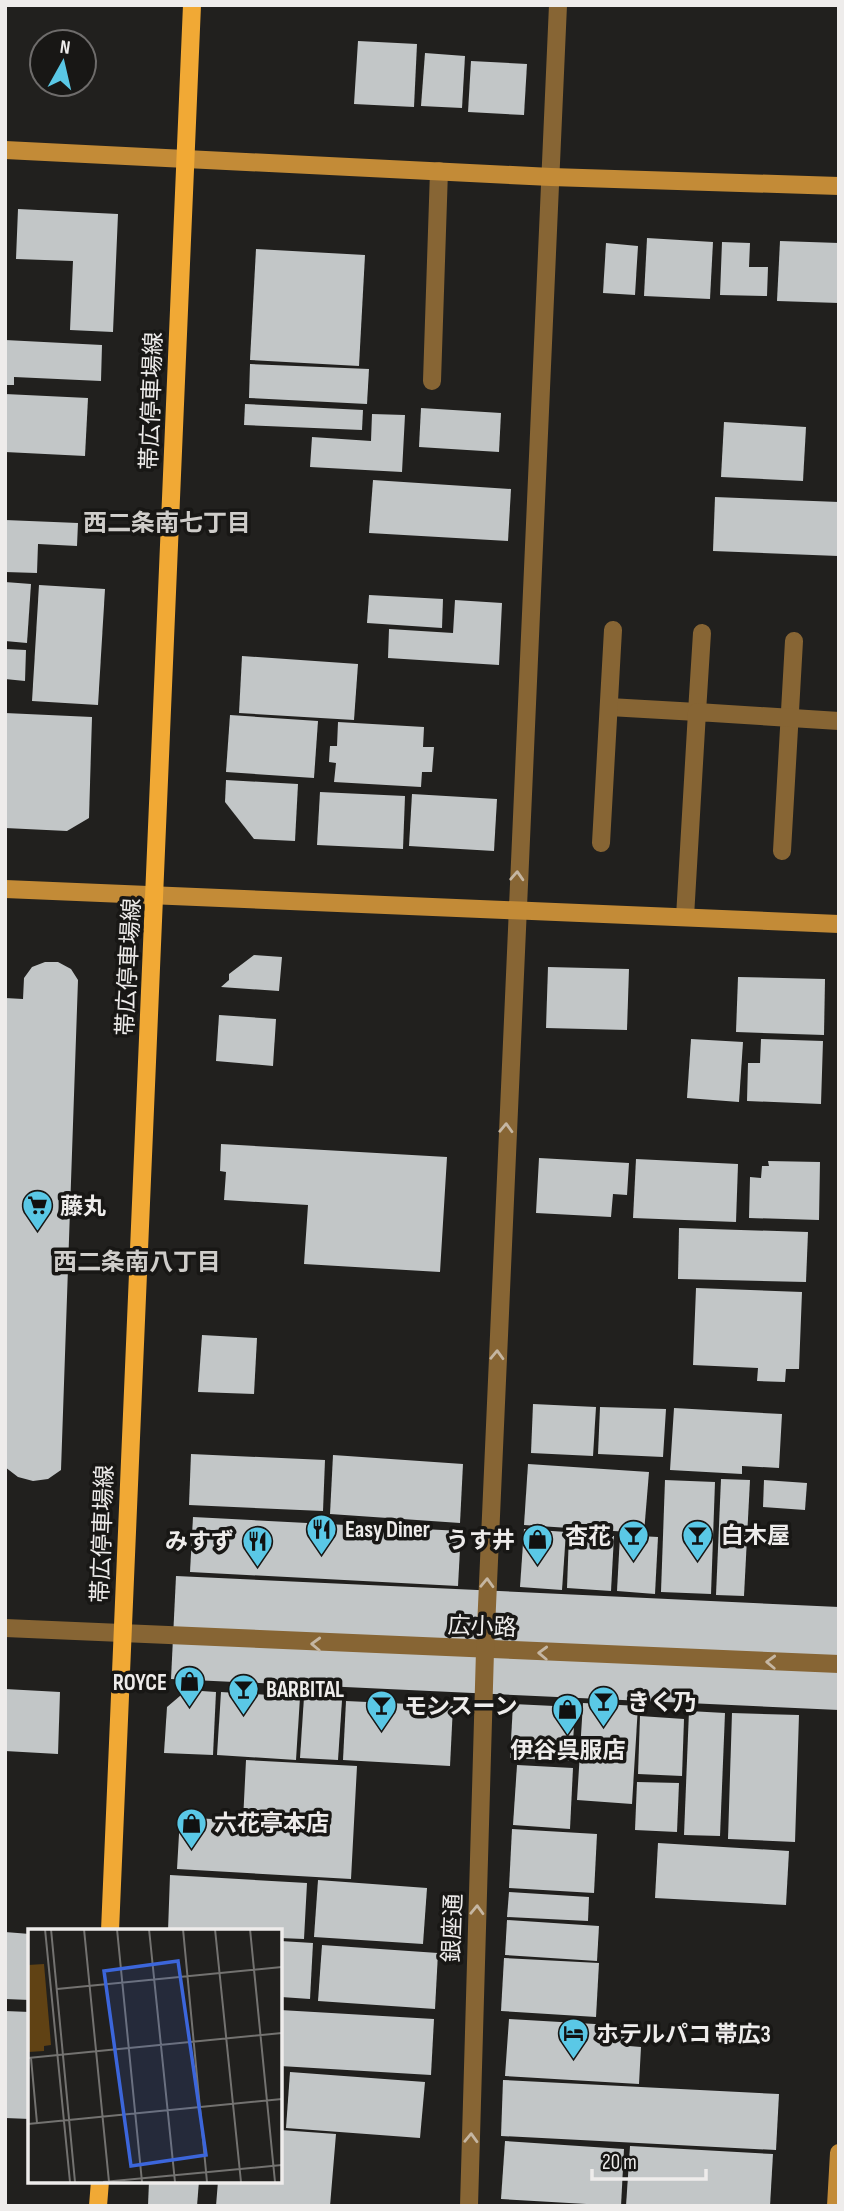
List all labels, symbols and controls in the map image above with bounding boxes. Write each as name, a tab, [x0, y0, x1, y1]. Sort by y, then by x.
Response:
north arrow	[28, 28, 98, 98]
text: N	[59, 36, 72, 60]
street label: 帯広停車場線	[136, 332, 168, 470]
district label: 西二条南七丁目	[83, 509, 251, 538]
one-way arrow	[509, 871, 524, 882]
street label: 帯広停車場線	[111, 897, 147, 1037]
one-way arrow	[499, 1122, 514, 1133]
supermarket icon: 藤丸	[20, 1189, 54, 1233]
place label: 藤丸	[60, 1193, 106, 1221]
district label: 西二条南八丁目	[53, 1248, 221, 1277]
one-way arrow	[489, 1350, 504, 1361]
street label: 帯広停車場線	[87, 1465, 119, 1603]
restaurant icon: Easy Diner	[305, 1512, 339, 1556]
place label: Easy Diner	[345, 1516, 430, 1544]
bar icon: 白木屋	[681, 1518, 715, 1562]
bar icon: 杏花	[617, 1519, 651, 1563]
place label: 白木屋	[721, 1522, 790, 1550]
shop icon: うす井	[521, 1523, 555, 1567]
place label: 杏花	[565, 1523, 611, 1551]
restaurant icon: みすず	[240, 1524, 274, 1568]
place label: うす井	[446, 1527, 515, 1555]
place label: みすず	[165, 1528, 234, 1556]
one-way arrow	[480, 1577, 495, 1588]
street label: 広小路	[447, 1612, 517, 1642]
one-way arrow	[310, 1636, 321, 1651]
one-way arrow	[537, 1646, 548, 1661]
one-way arrow	[765, 1654, 776, 1669]
shop icon: ROYCE	[173, 1665, 207, 1709]
place label: ROYCE	[113, 1669, 167, 1697]
bar icon: BARBITAL	[226, 1672, 260, 1716]
place label: BARBITAL	[266, 1676, 344, 1704]
bar icon: きく乃	[587, 1685, 621, 1729]
bar icon: モンスーン	[364, 1689, 398, 1733]
place label: きく乃	[627, 1689, 696, 1717]
shop icon: 伊谷呉服店	[551, 1692, 585, 1736]
place label: モンスーン	[404, 1693, 517, 1721]
place label: 伊谷呉服店	[511, 1737, 626, 1765]
shop icon: 六花亭本店	[174, 1806, 208, 1850]
place label: 六花亭本店	[214, 1810, 329, 1838]
street label: 銀座通	[438, 1893, 468, 1963]
one-way arrow	[470, 1904, 485, 1915]
inset map	[28, 1929, 282, 2183]
hotel icon: ホテルパコ 帯広3	[556, 2017, 590, 2061]
place label: ホテルパコ 帯広3	[596, 2021, 771, 2049]
one-way arrow	[463, 2132, 479, 2142]
scale bar	[592, 2138, 706, 2182]
text: 20 m	[602, 2150, 637, 2175]

